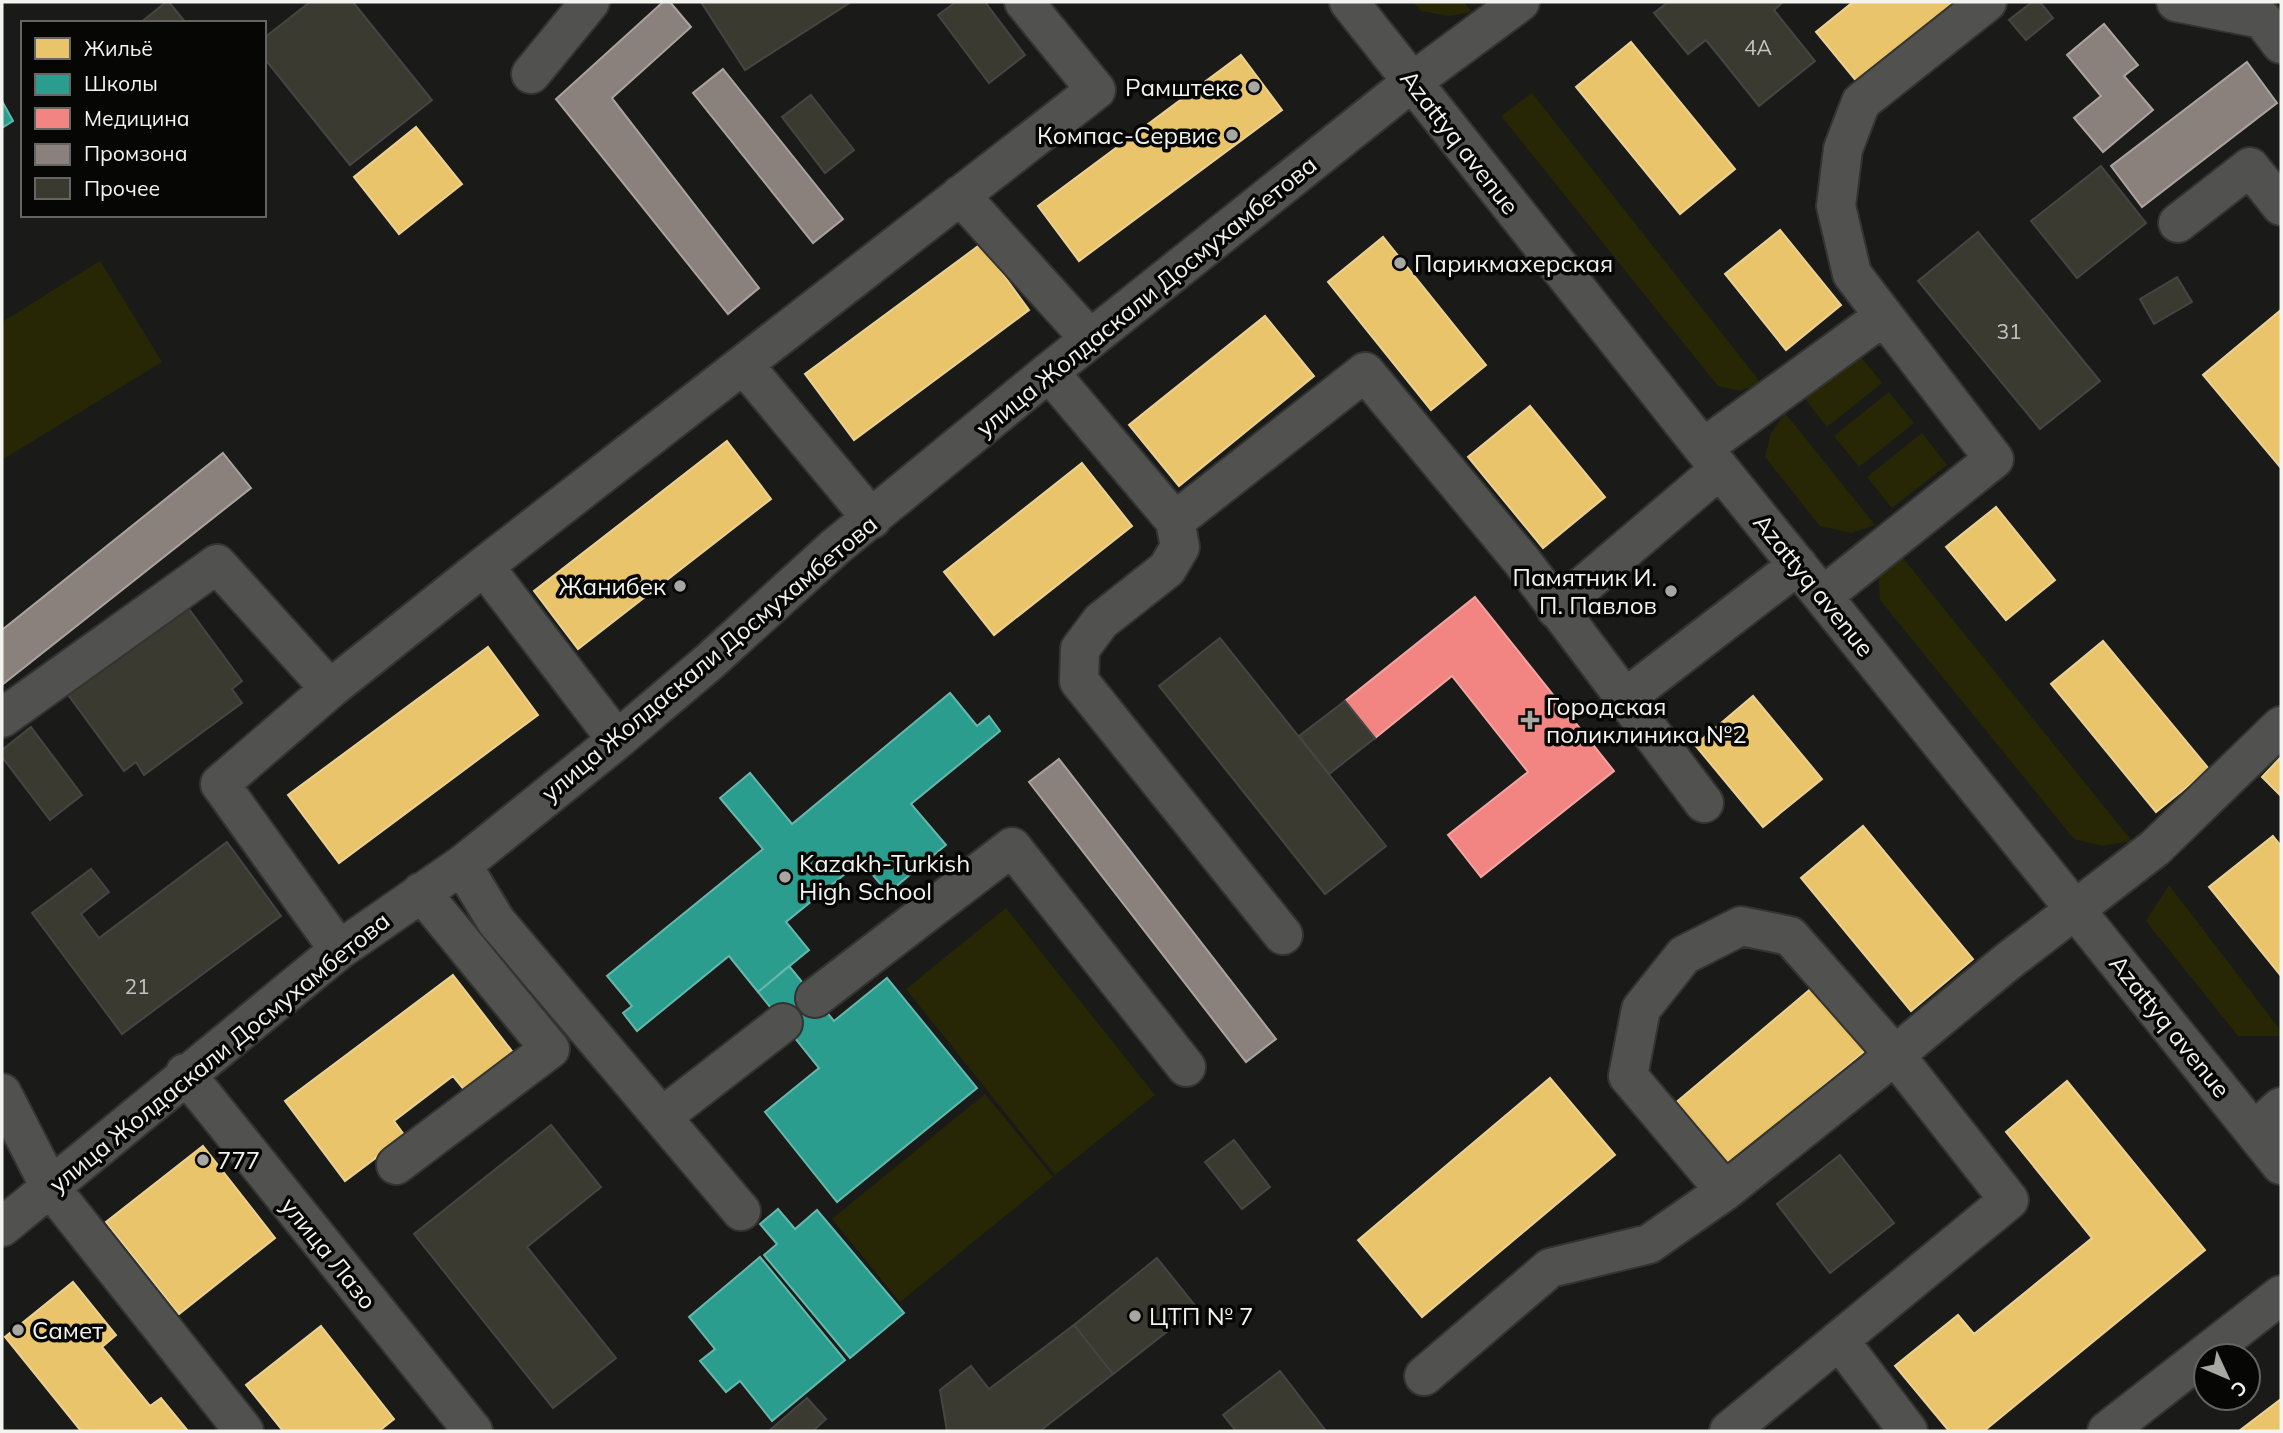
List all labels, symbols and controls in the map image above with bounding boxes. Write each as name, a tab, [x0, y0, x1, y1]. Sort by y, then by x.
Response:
legend	[21, 21, 266, 217]
house number: 4А	[1744, 34, 1773, 60]
text: Жильё	[84, 35, 153, 61]
street label: Azattyq avenue	[1394, 64, 1526, 220]
text: Школы	[84, 70, 158, 96]
place label: Рамштекс	[1125, 72, 1240, 102]
marker: Рамштекс	[1246, 79, 1262, 95]
text: Медицина	[84, 105, 190, 131]
place label: Компас-Сервис	[1037, 120, 1218, 150]
marker: Компас-Сервис	[1224, 127, 1240, 143]
text: Промзона	[84, 140, 187, 166]
street label: улица Жолдаскали Досмухамбетова	[970, 149, 1322, 443]
text: Прочее	[84, 175, 160, 201]
place label: Парикмахерская	[1414, 248, 1613, 278]
marker: Парикмахерская	[1392, 255, 1408, 271]
house number: 31	[1996, 318, 2022, 344]
street label: улица Жолдаскали Досмухамбетова	[535, 508, 883, 808]
street label: Azattyq avenue	[1747, 508, 1881, 662]
place label: Памятник И. П. Павлов	[1513, 562, 1657, 620]
place label: Жанибек	[559, 571, 666, 601]
marker: Жанибек	[672, 578, 688, 594]
marker: Памятник И. П. Павлов	[1663, 583, 1679, 599]
place label: Городская поликлиника №2	[1546, 691, 1747, 749]
marker: Городская поликлиника №2	[1520, 710, 1540, 730]
place label: Kazakh-Turkish High School	[799, 848, 970, 906]
marker: Kazakh-Turkish High School	[777, 869, 793, 885]
street label: улица Жолдаскали Досмухамбетова	[43, 905, 395, 1199]
street label: Azattyq avenue	[2103, 949, 2237, 1103]
house number: 21	[124, 973, 150, 999]
place label: 777	[217, 1145, 260, 1175]
marker: 777	[195, 1152, 211, 1168]
street label: улица Лазо	[275, 1191, 383, 1315]
place label: ЦТП № 7	[1149, 1301, 1253, 1331]
marker: ЦТП № 7	[1127, 1308, 1143, 1324]
place label: Самет	[32, 1315, 103, 1345]
marker: Самет	[10, 1322, 26, 1338]
north arrow	[2192, 1342, 2262, 1412]
text: С	[2226, 1376, 2252, 1402]

